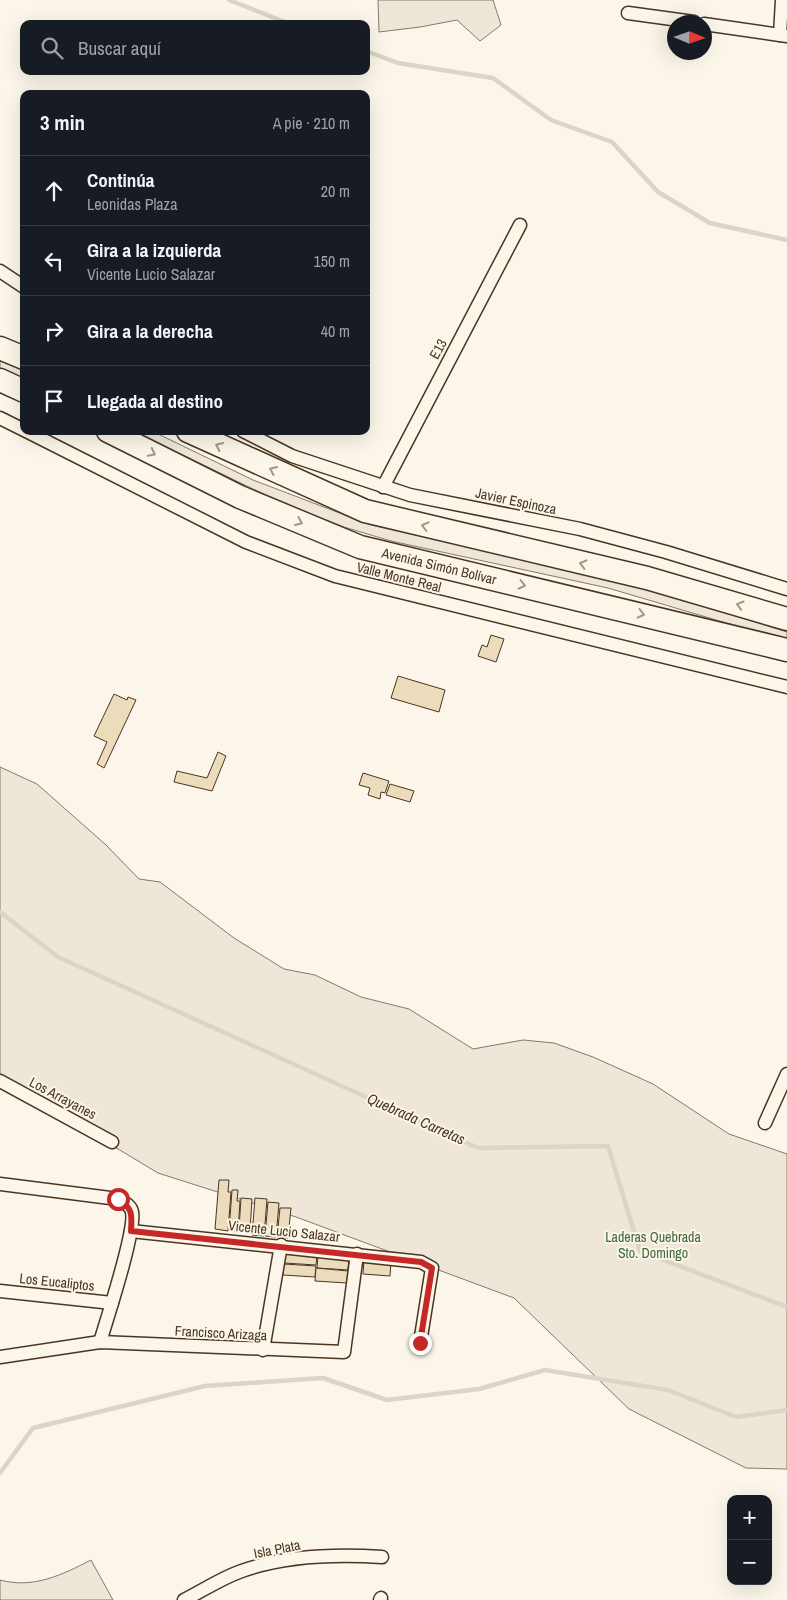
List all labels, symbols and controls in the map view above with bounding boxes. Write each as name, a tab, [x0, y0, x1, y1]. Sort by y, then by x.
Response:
north arrow	[667, 15, 712, 60]
search box	[20, 20, 370, 75]
icon: search	[38, 34, 66, 62]
text: Buscar aquí	[78, 35, 161, 61]
text: 3 min	[40, 108, 85, 137]
text: A pie · 210 m	[273, 112, 350, 134]
text: Continúa	[87, 167, 155, 193]
icon: ahead	[40, 177, 68, 205]
text: 20 m	[321, 180, 350, 202]
text: Leonidas Plaza	[87, 193, 177, 215]
text: Gira a la izquierda	[87, 237, 221, 263]
icon: left	[40, 247, 68, 275]
text: 150 m	[314, 250, 350, 272]
text: Vicente Lucio Salazar	[87, 263, 215, 285]
icon: right	[40, 317, 68, 345]
text: Gira a la derecha	[87, 318, 213, 344]
text: 40 m	[321, 320, 350, 342]
street label: E13	[425, 336, 451, 362]
icon: arrive	[40, 387, 68, 415]
text: Llegada al destino	[87, 388, 223, 414]
one-way arrow	[215, 441, 224, 452]
one-way arrow	[146, 447, 155, 457]
one-way arrow	[269, 466, 278, 477]
street label: Javier Espinoza	[474, 484, 559, 518]
one-way arrow	[294, 515, 303, 526]
one-way arrow	[421, 521, 430, 532]
street label: Avenida Simón Bolívar	[379, 543, 498, 589]
street label: Valle Monte Real	[355, 558, 443, 596]
one-way arrow	[579, 559, 588, 570]
one-way arrow	[517, 579, 526, 590]
one-way arrow	[737, 601, 745, 611]
one-way arrow	[637, 608, 646, 619]
street label: Los Arrayanes	[26, 1073, 100, 1123]
water label: Quebrada Carretas	[364, 1088, 469, 1150]
route start	[107, 1188, 130, 1211]
street label: Vicente Lucio Salazar	[227, 1216, 341, 1246]
park label: Laderas Quebrada Sto. Domingo	[605, 1228, 701, 1262]
street label: Los Eucaliptos	[19, 1269, 96, 1295]
street label: Francisco Arizaga	[174, 1322, 268, 1344]
route end	[409, 1332, 432, 1355]
map controls	[727, 1495, 772, 1585]
button: +	[727, 1495, 772, 1540]
street label: Isla Plata	[252, 1536, 302, 1562]
button: −	[727, 1540, 772, 1585]

